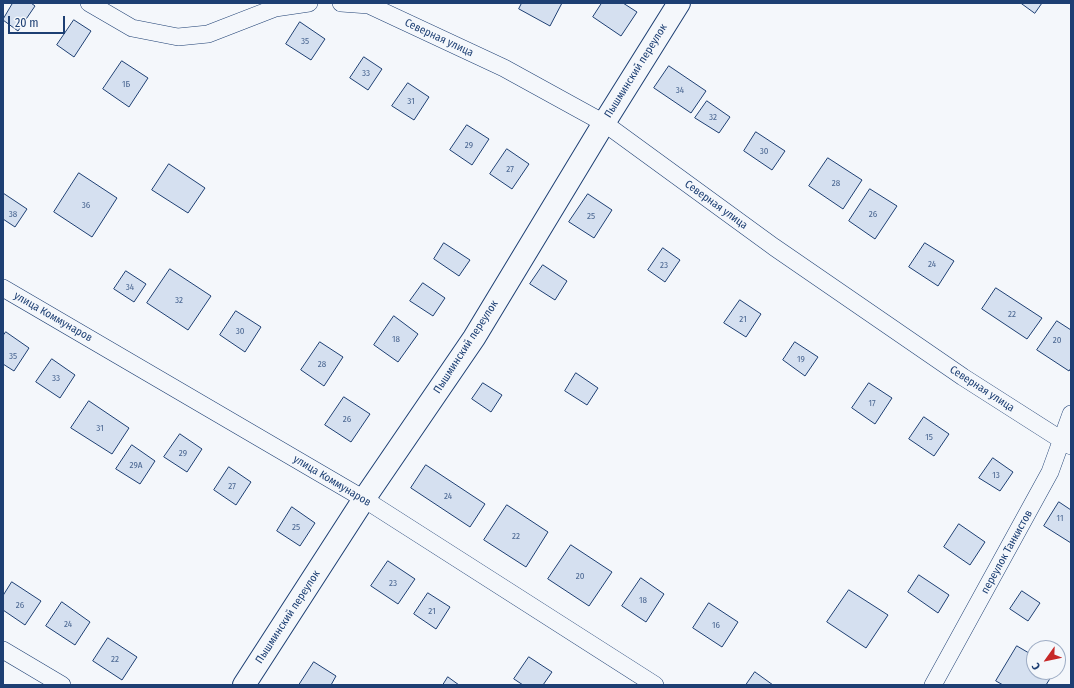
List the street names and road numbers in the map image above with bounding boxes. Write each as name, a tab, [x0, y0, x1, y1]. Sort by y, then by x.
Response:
street label: Северная улица	[402, 16, 476, 60]
street label: Пышминский переулок	[602, 22, 670, 120]
street label: Северная улица	[682, 178, 750, 232]
street label: улица Коммунаров	[11, 289, 95, 345]
street label: Пышминский переулок	[431, 298, 501, 396]
street label: Северная улица	[947, 363, 1017, 415]
street label: улица Коммунаров	[291, 453, 373, 509]
street label: переулок Танкистов	[979, 508, 1035, 596]
street label: Пышминский переулок	[253, 568, 323, 666]

